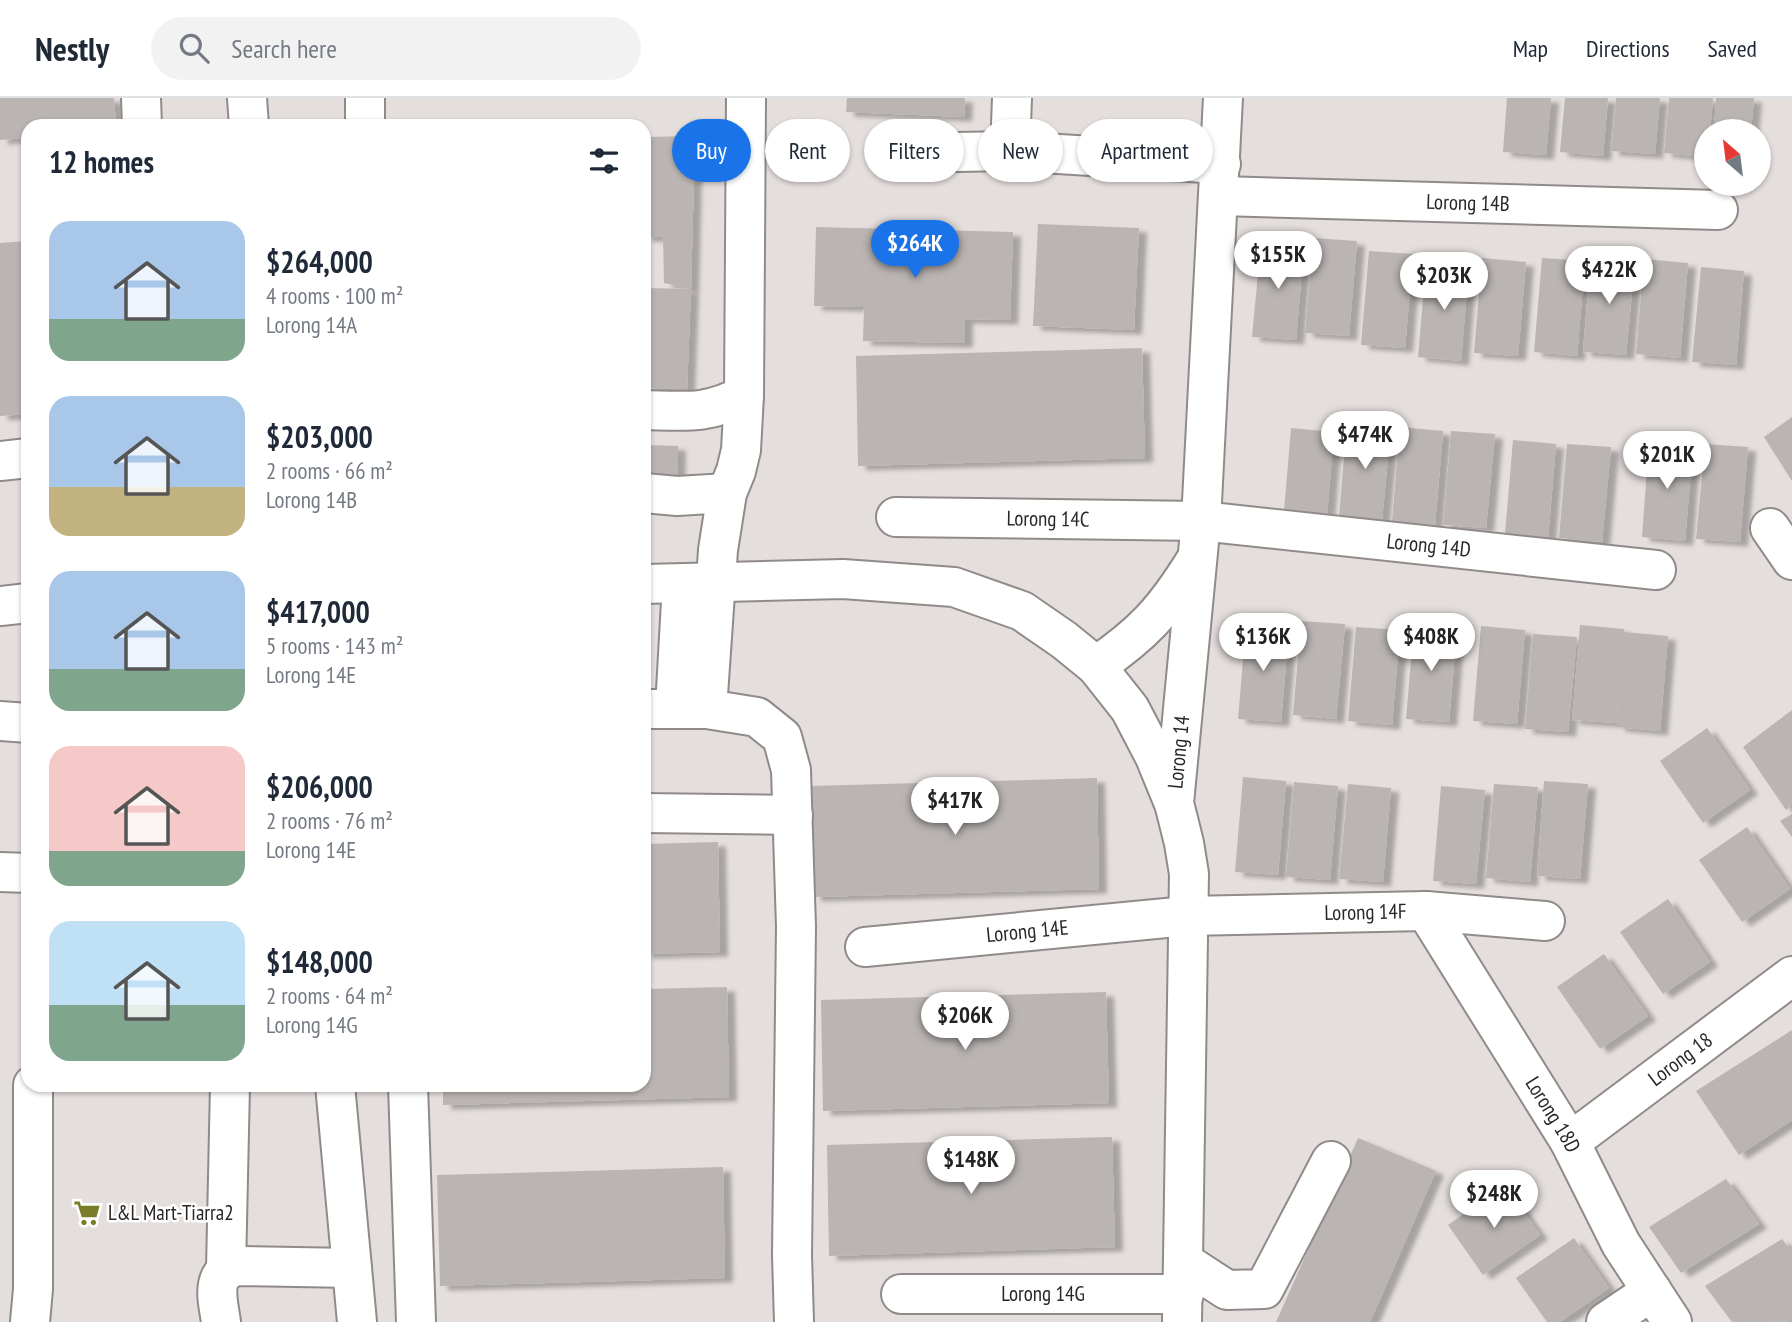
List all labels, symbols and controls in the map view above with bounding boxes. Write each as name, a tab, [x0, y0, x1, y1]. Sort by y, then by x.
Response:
search box	[151, 17, 641, 80]
text: Nestly	[35, 27, 109, 70]
icon: search	[175, 29, 213, 67]
text: Search here	[231, 32, 337, 65]
text: Map	[1513, 33, 1548, 64]
text: Directions	[1586, 33, 1670, 64]
text: Saved	[1708, 33, 1757, 64]
chip: Buy	[672, 119, 751, 182]
chip: Rent	[765, 119, 850, 182]
chip: Filters	[864, 119, 964, 182]
chip: New	[978, 119, 1063, 182]
chip: Apartment	[1077, 119, 1213, 182]
north arrow	[1694, 119, 1771, 196]
map controls	[1694, 119, 1771, 196]
text: 12 homes	[49, 142, 154, 181]
icon: filters	[585, 142, 623, 180]
street label: Lorong 14B	[1426, 188, 1510, 217]
pin: $264K	[866, 220, 964, 280]
text: $264K	[887, 228, 943, 257]
pin: $155K	[1229, 232, 1327, 291]
text: $155K	[1250, 239, 1306, 268]
text: $264,000	[266, 242, 373, 281]
pin: $422K	[1560, 246, 1658, 306]
icon: home	[105, 249, 189, 333]
pin: $203K	[1395, 252, 1493, 312]
text: $422K	[1581, 254, 1637, 283]
text: $203K	[1416, 260, 1472, 289]
text: 4 rooms · 100 m²	[266, 281, 403, 310]
text: Lorong 14A	[266, 310, 357, 339]
pin: $474K	[1316, 412, 1414, 471]
text: $203,000	[266, 417, 373, 456]
text: $474K	[1337, 419, 1393, 448]
icon: home	[105, 424, 189, 508]
pin: $201K	[1618, 432, 1716, 491]
text: $201K	[1639, 439, 1695, 468]
text: 2 rooms · 66 m²	[266, 456, 393, 485]
text: Lorong 14B	[266, 485, 357, 514]
street label: Lorong 14C	[1006, 504, 1090, 533]
street label: Lorong 14D	[1385, 527, 1472, 563]
text: $417,000	[266, 592, 370, 631]
icon: home	[105, 599, 189, 683]
pin: $136K	[1214, 614, 1312, 673]
pin: $408K	[1382, 614, 1480, 673]
text: $136K	[1235, 621, 1291, 650]
text: $408K	[1403, 621, 1459, 650]
text: 5 rooms · 143 m²	[266, 631, 403, 660]
text: Lorong 14E	[266, 660, 356, 689]
street label: Lorong 14	[1161, 714, 1195, 790]
text: $206,000	[266, 767, 373, 806]
icon: home	[105, 774, 189, 858]
pin: $417K	[906, 778, 1004, 837]
text: $417K	[927, 785, 983, 814]
text: 2 rooms · 76 m²	[266, 806, 393, 835]
text: Lorong 14E	[266, 835, 356, 864]
street label: Lorong 14F	[1324, 897, 1407, 926]
street label: Lorong 14E	[985, 913, 1070, 948]
text: $148,000	[266, 942, 373, 981]
icon: home	[105, 949, 189, 1033]
text: 2 rooms · 64 m²	[266, 981, 393, 1010]
pin: $206K	[916, 992, 1014, 1052]
text: $206K	[937, 1000, 993, 1029]
text: Lorong 14G	[266, 1010, 358, 1039]
street label: Lorong 18	[1643, 1026, 1718, 1092]
street label: Lorong 18D	[1520, 1071, 1587, 1157]
pin: $148K	[922, 1136, 1020, 1196]
text: $148K	[943, 1144, 999, 1173]
pin: $248K	[1445, 1170, 1543, 1230]
text: $248K	[1466, 1178, 1522, 1207]
supermarket icon: L&L Mart-Tiarra2	[72, 1198, 102, 1228]
place label: L&L Mart-Tiarra2	[108, 1199, 234, 1226]
street label: Lorong 14G	[1001, 1280, 1085, 1307]

